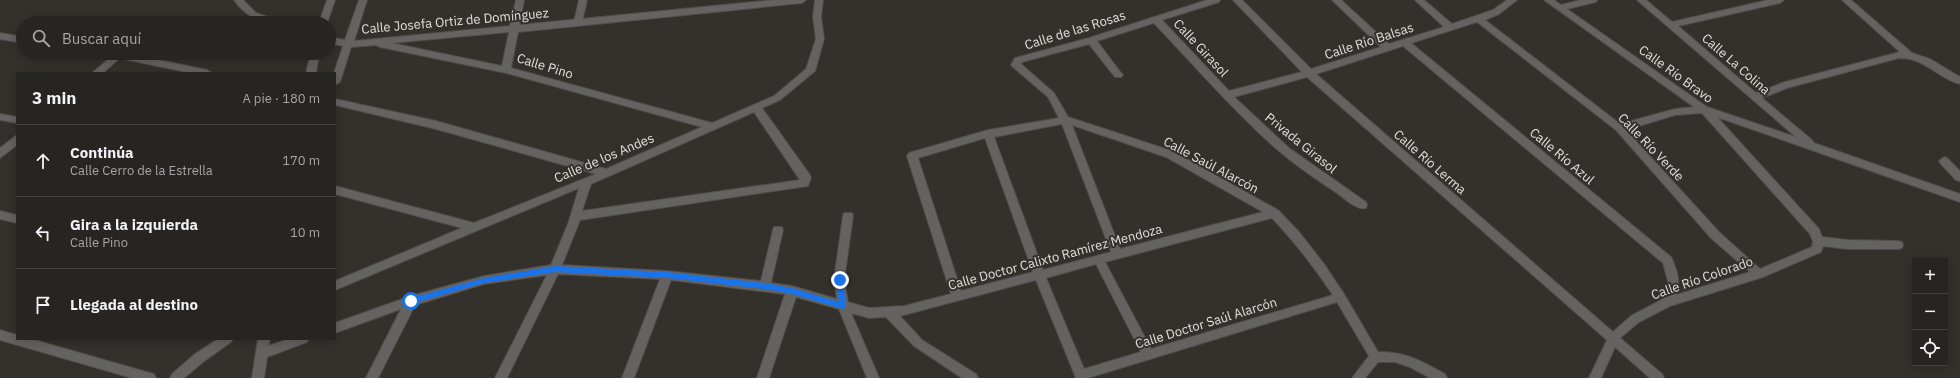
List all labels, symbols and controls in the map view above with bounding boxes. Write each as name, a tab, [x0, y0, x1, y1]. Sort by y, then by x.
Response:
street label: Calle Josefa Ortiz de Domínguez	[361, 4, 549, 38]
street label: Calle de las Rosas	[1022, 7, 1128, 53]
street label: Calle Girasol	[1170, 15, 1233, 81]
search box	[16, 16, 336, 60]
street label: Calle Río Balsas	[1322, 19, 1416, 63]
icon: search	[30, 27, 52, 49]
text: Buscar aquí	[62, 29, 141, 48]
street label: Calle La Colina	[1698, 30, 1774, 98]
street label: Calle Río Bravo	[1636, 41, 1716, 107]
street label: Calle Pino	[515, 49, 575, 83]
text: 3 min	[32, 87, 76, 109]
text: A pie · 180 m	[242, 90, 320, 107]
street label: Privada Girasol	[1262, 109, 1341, 177]
street label: Calle Río Verde	[1614, 109, 1688, 185]
street label: Calle Río Azul	[1526, 124, 1598, 188]
street label: Calle Río Lerma	[1390, 126, 1470, 198]
street label: Calle de los Andes	[551, 129, 657, 187]
street label: Calle Saúl Alarcón	[1160, 133, 1262, 197]
text: Continúa	[70, 143, 134, 162]
icon: ahead	[32, 150, 54, 172]
text: 170 m	[282, 152, 320, 169]
text: Calle Cerro de la Estrella	[70, 162, 213, 179]
text: Gira a la izquierda	[70, 215, 198, 234]
street label: Calle Doctor Calixto Ramírez Mendoza	[946, 220, 1164, 294]
icon: left	[32, 222, 54, 244]
text: 10 m	[290, 224, 320, 241]
text: Calle Pino	[70, 234, 128, 251]
street label: Calle Río Colorado	[1649, 253, 1755, 303]
map controls	[1912, 258, 1948, 366]
button: +	[1912, 258, 1948, 294]
route end	[831, 271, 849, 289]
route start	[402, 292, 420, 310]
street label: Calle Doctor Saúl Alarcón	[1133, 293, 1279, 353]
icon: arrive	[32, 294, 54, 316]
button: −	[1912, 294, 1948, 330]
text: Llegada al destino	[70, 295, 198, 314]
button: locate	[1912, 330, 1948, 366]

